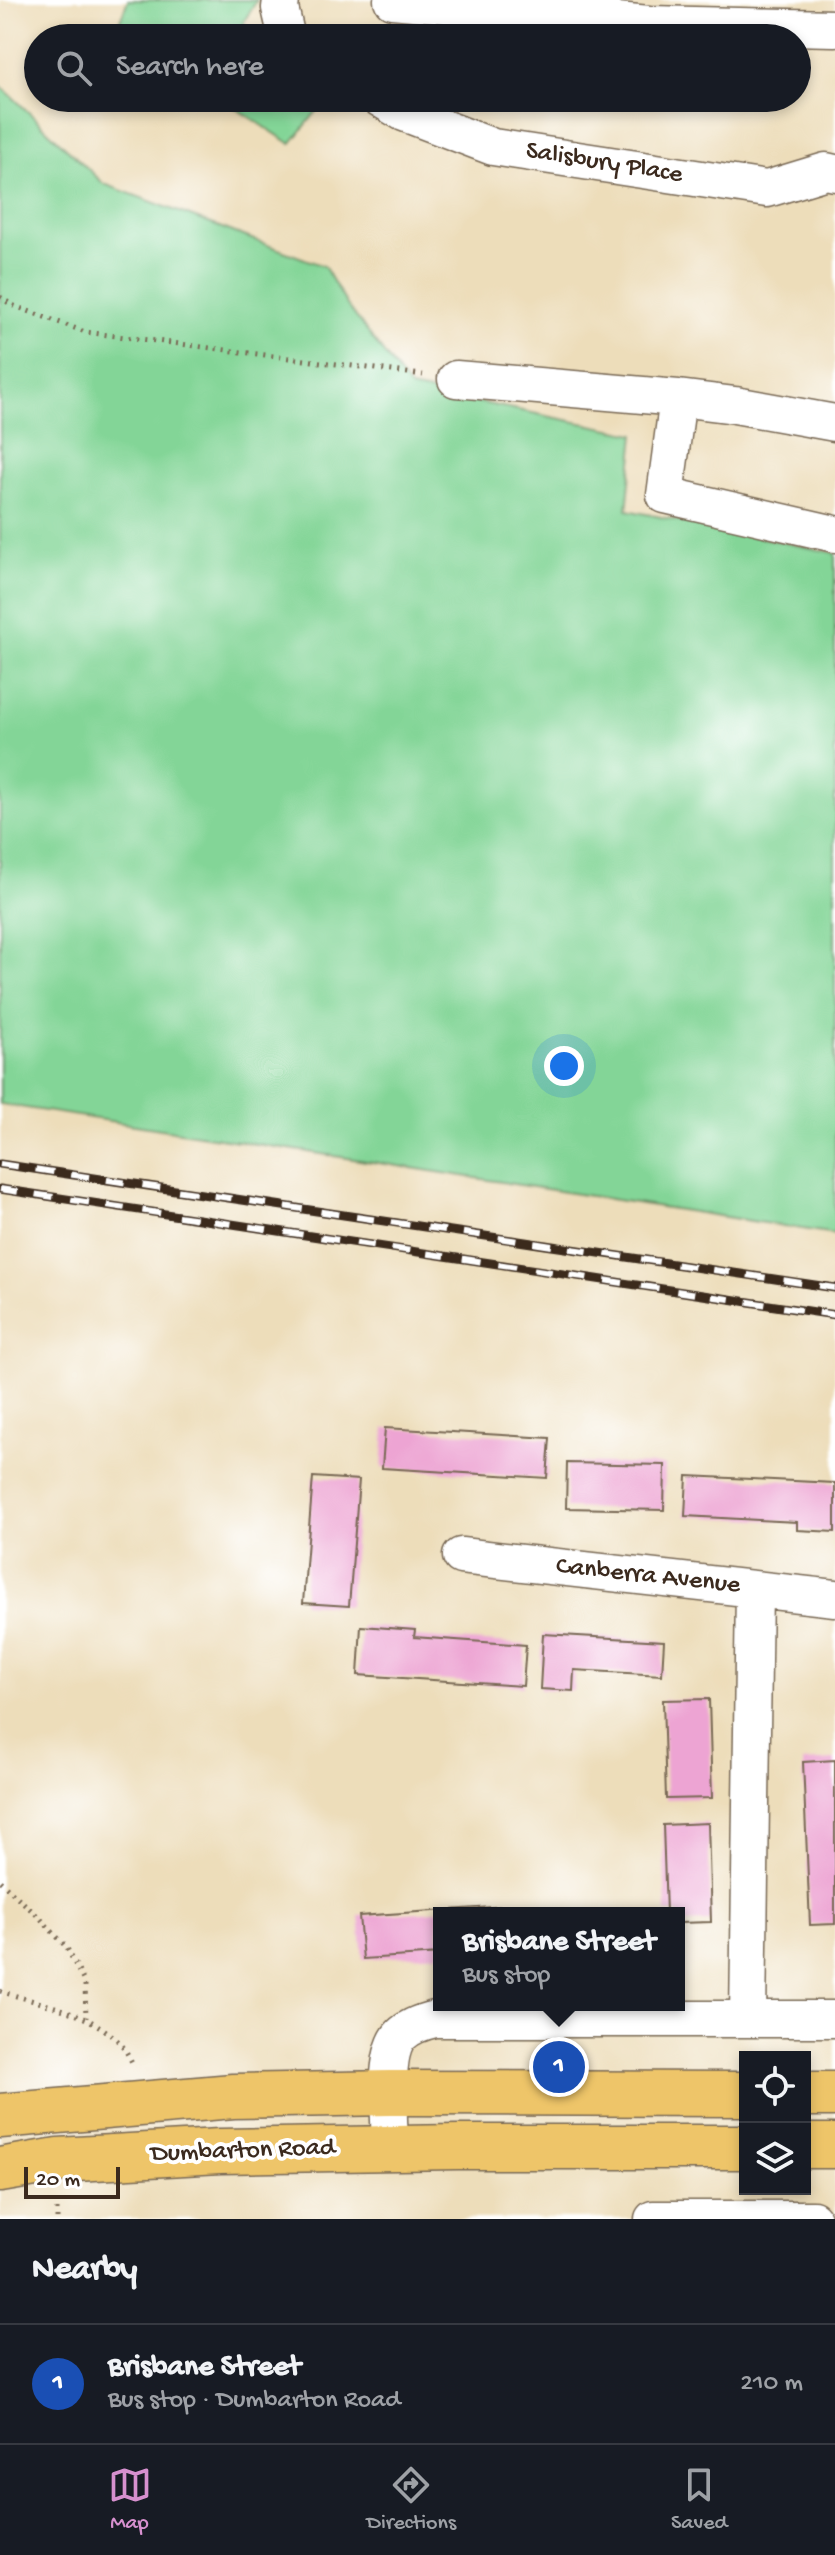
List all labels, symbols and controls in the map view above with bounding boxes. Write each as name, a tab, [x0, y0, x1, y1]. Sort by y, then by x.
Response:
search box	[24, 24, 811, 112]
icon: search	[52, 46, 96, 90]
text: Search here	[116, 51, 264, 86]
street label: Salisbury Place	[523, 136, 685, 192]
your location	[544, 1046, 584, 1086]
street label: Canberra Avenue	[554, 1552, 742, 1602]
popup	[433, 1907, 685, 2011]
text: Brisbane Street	[463, 1926, 655, 1961]
text: Bus stop	[463, 1961, 550, 1992]
pin: 1	[533, 2037, 585, 2097]
map controls	[739, 2051, 811, 2195]
button: locate	[739, 2051, 811, 2123]
button: layers	[739, 2123, 811, 2195]
street label: Dumbarton Road	[148, 2133, 337, 2171]
scale bar	[24, 2163, 120, 2199]
text: 20 m	[36, 2168, 80, 2194]
text: Nearby	[32, 2251, 137, 2291]
text: Brisbane Street	[108, 2351, 301, 2386]
text: 1	[53, 2369, 63, 2400]
text: 210 m	[740, 2369, 803, 2400]
text: Bus stop · Dumbarton Road	[108, 2386, 401, 2417]
tab: Map	[108, 2463, 152, 2537]
tab: Directions	[367, 2463, 456, 2537]
tab: Saved	[671, 2463, 727, 2537]

